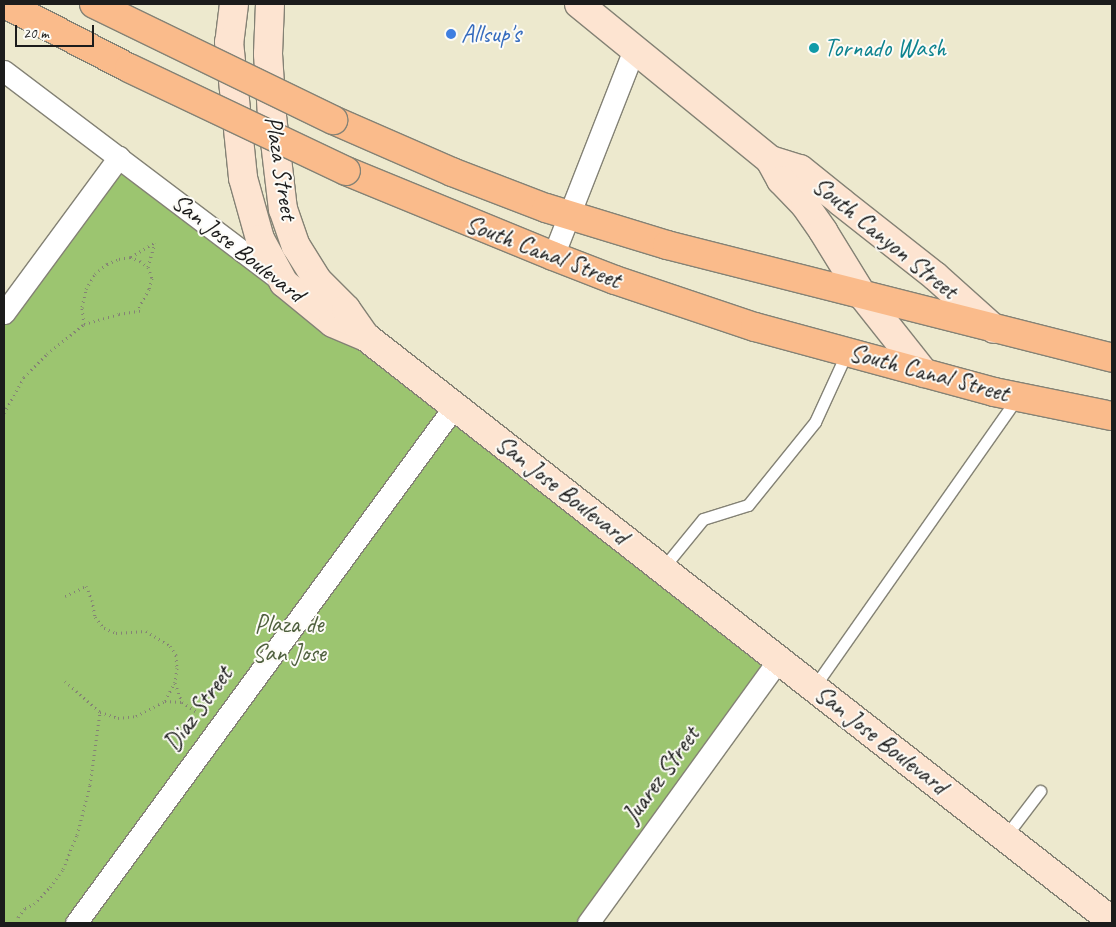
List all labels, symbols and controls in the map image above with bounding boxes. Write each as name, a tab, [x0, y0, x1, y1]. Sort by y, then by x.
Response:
scale bar	[18, 15, 96, 47]
place label: Allsup's	[461, 19, 521, 49]
text: 20 m	[23, 24, 49, 43]
marker: Allsup's	[445, 28, 457, 40]
place label: Tornado Wash	[824, 33, 946, 63]
marker: Tornado Wash	[808, 42, 820, 54]
street label: Plaza Street	[258, 114, 304, 222]
street label: South Canyon Street	[806, 170, 964, 306]
street label: San Jose Boulevard	[166, 187, 310, 309]
street label: South Canal Street	[461, 209, 625, 295]
street label: South Canal Street	[846, 337, 1012, 409]
street label: San Jose Boulevard	[490, 429, 634, 551]
park label: Plaza de San Jose	[253, 610, 325, 669]
street label: Diaz Street	[157, 661, 239, 757]
street label: San Jose Boulevard	[809, 679, 953, 801]
street label: Juarez Street	[616, 721, 706, 829]

